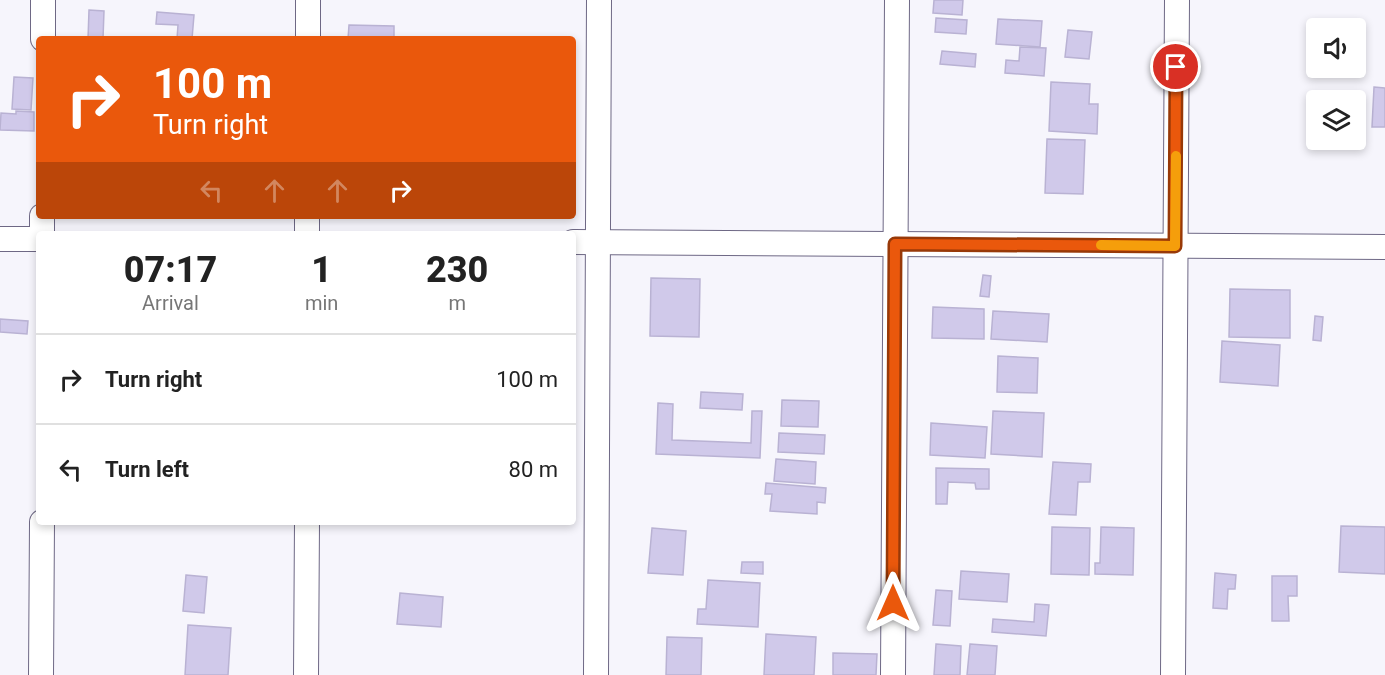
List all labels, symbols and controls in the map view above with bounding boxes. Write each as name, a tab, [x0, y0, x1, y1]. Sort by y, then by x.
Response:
map controls	[1306, 18, 1366, 150]
button: sound	[1306, 18, 1366, 78]
pin	[1150, 41, 1201, 92]
icon: arrive	[1159, 50, 1192, 83]
text: 100 m	[153, 59, 272, 108]
icon: right	[54, 60, 132, 138]
button: layers	[1306, 90, 1366, 150]
text: Turn right	[153, 109, 268, 141]
icon: left	[195, 174, 228, 207]
icon: ahead	[258, 174, 291, 207]
icon: ahead	[321, 174, 354, 207]
icon: right	[384, 174, 417, 207]
text: 07:17	[124, 249, 217, 291]
text: 1	[311, 249, 332, 291]
text: 230	[426, 249, 488, 291]
text: Arrival	[142, 291, 199, 315]
text: min	[305, 291, 338, 315]
text: m	[448, 291, 466, 315]
icon: right	[54, 363, 87, 396]
text: Turn right	[105, 367, 202, 392]
text: 100 m	[496, 367, 558, 392]
icon: left	[54, 453, 87, 486]
text: Turn left	[105, 457, 189, 482]
text: 80 m	[509, 457, 558, 482]
position arrow	[861, 571, 925, 635]

